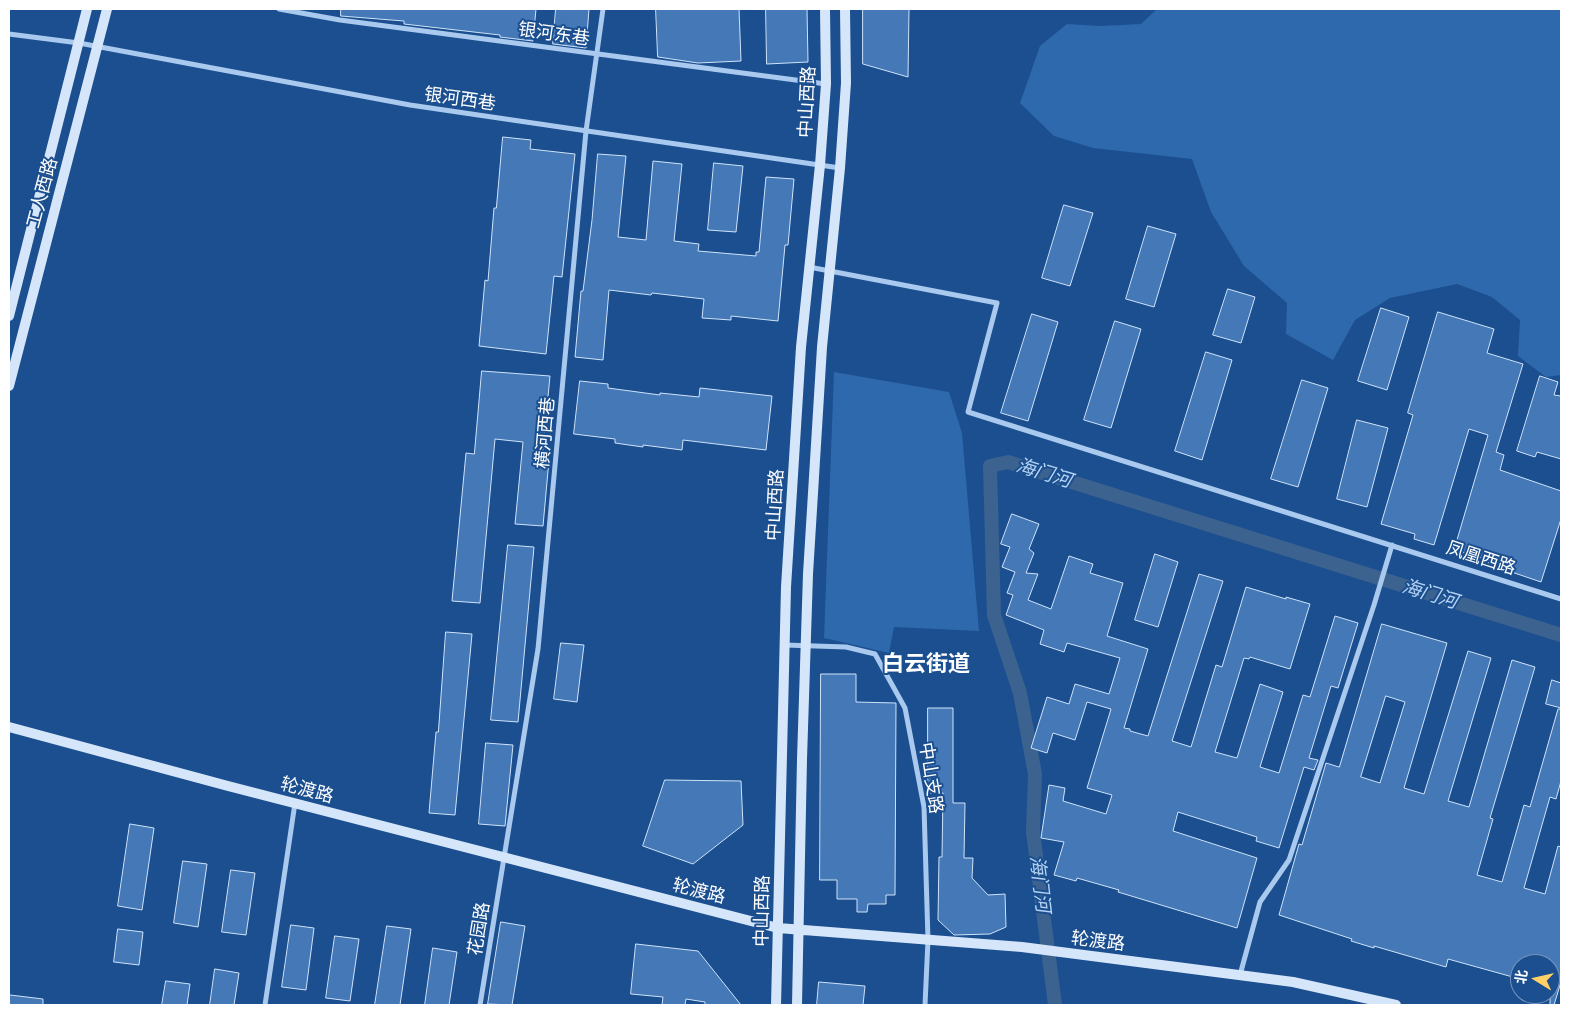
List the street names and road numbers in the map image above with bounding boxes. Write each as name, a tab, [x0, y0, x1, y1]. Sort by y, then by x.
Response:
street label: 银河东巷	[517, 18, 591, 50]
street label: 中山西路	[794, 65, 820, 139]
street label: 银河西巷	[423, 83, 497, 115]
street label: 工人西路	[22, 155, 62, 231]
street label: 横河西巷	[531, 396, 559, 470]
street label: 中山西路	[762, 468, 788, 542]
street label: 凤凰西路	[1443, 537, 1519, 579]
street label: 中山支路	[915, 741, 947, 815]
street label: 轮渡路	[278, 773, 336, 807]
street label: 轮渡路	[670, 874, 728, 908]
street label: 中山西路	[751, 875, 773, 947]
street label: 花园路	[464, 901, 494, 957]
street label: 轮渡路	[1070, 927, 1126, 955]

